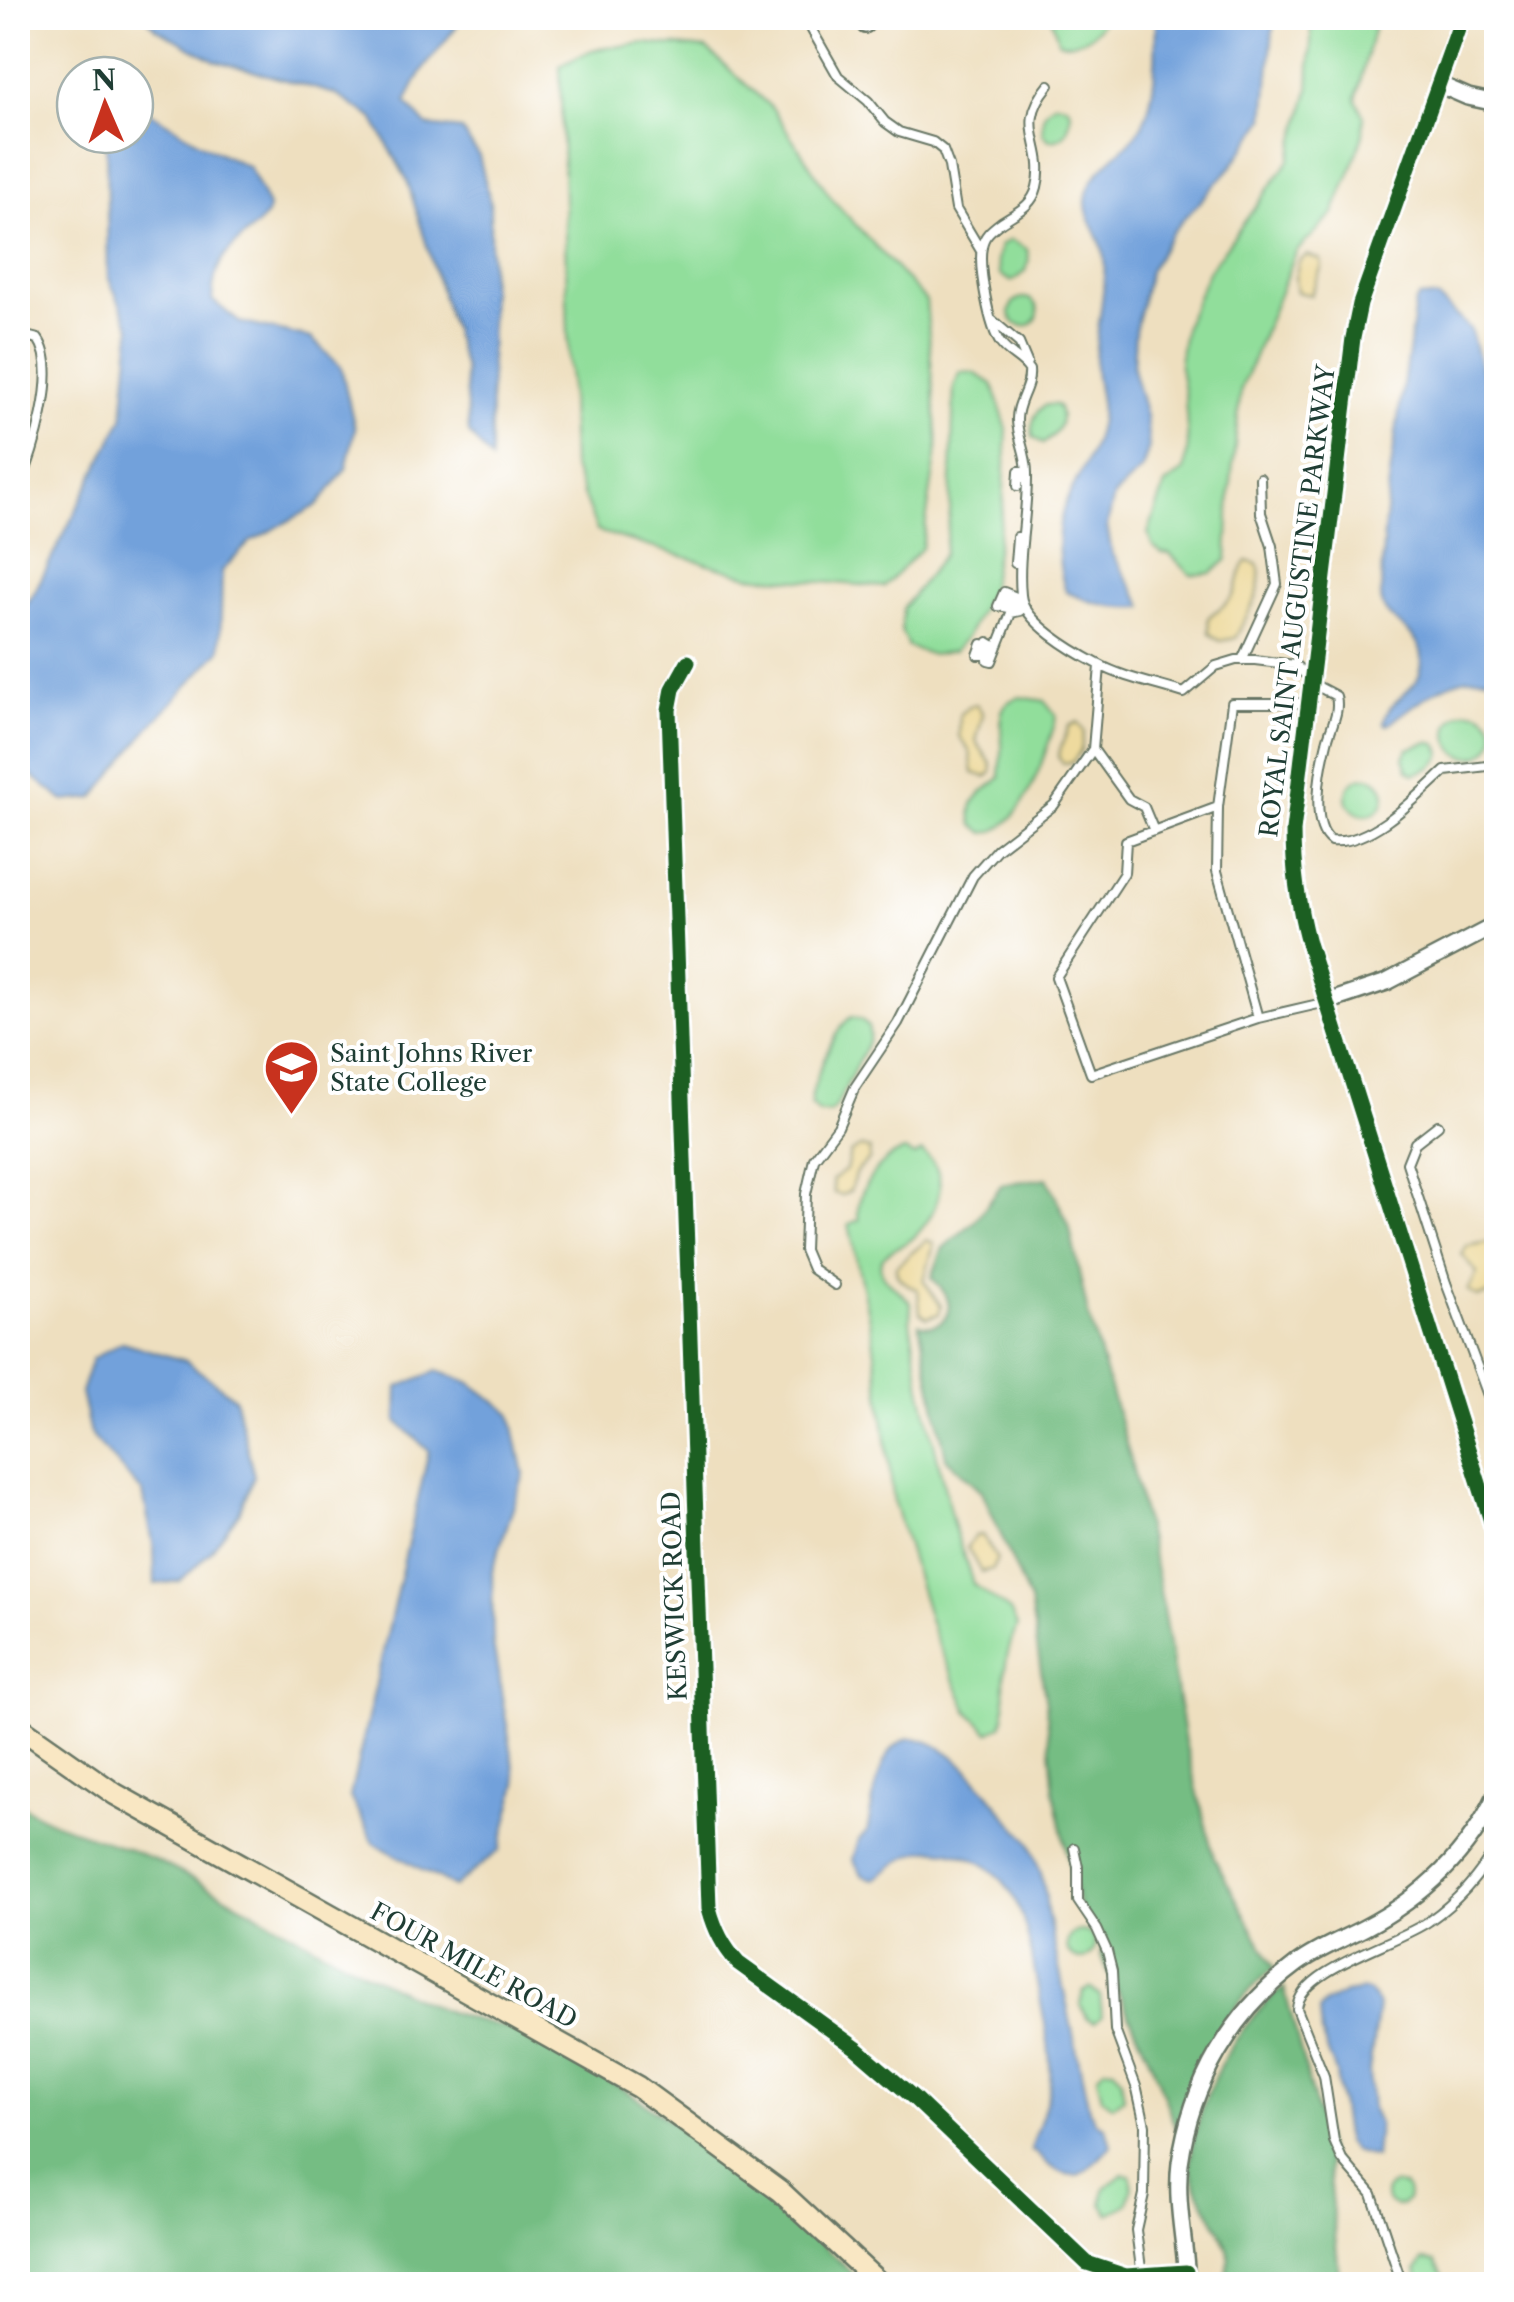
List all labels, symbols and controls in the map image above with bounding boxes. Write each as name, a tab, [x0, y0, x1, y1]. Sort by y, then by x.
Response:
north arrow	[55, 55, 155, 155]
text: N	[91, 63, 117, 97]
street label: ROYAL SAINT AUGUSTINE PARKWAY	[1253, 362, 1342, 839]
school or university icon: Saint Johns River State College	[261, 1037, 321, 1116]
place label: Saint Johns River State College	[330, 1038, 533, 1098]
street label: KESWICK ROAD	[655, 1491, 694, 1701]
street label: FOUR MILE ROAD	[365, 1896, 583, 2035]

